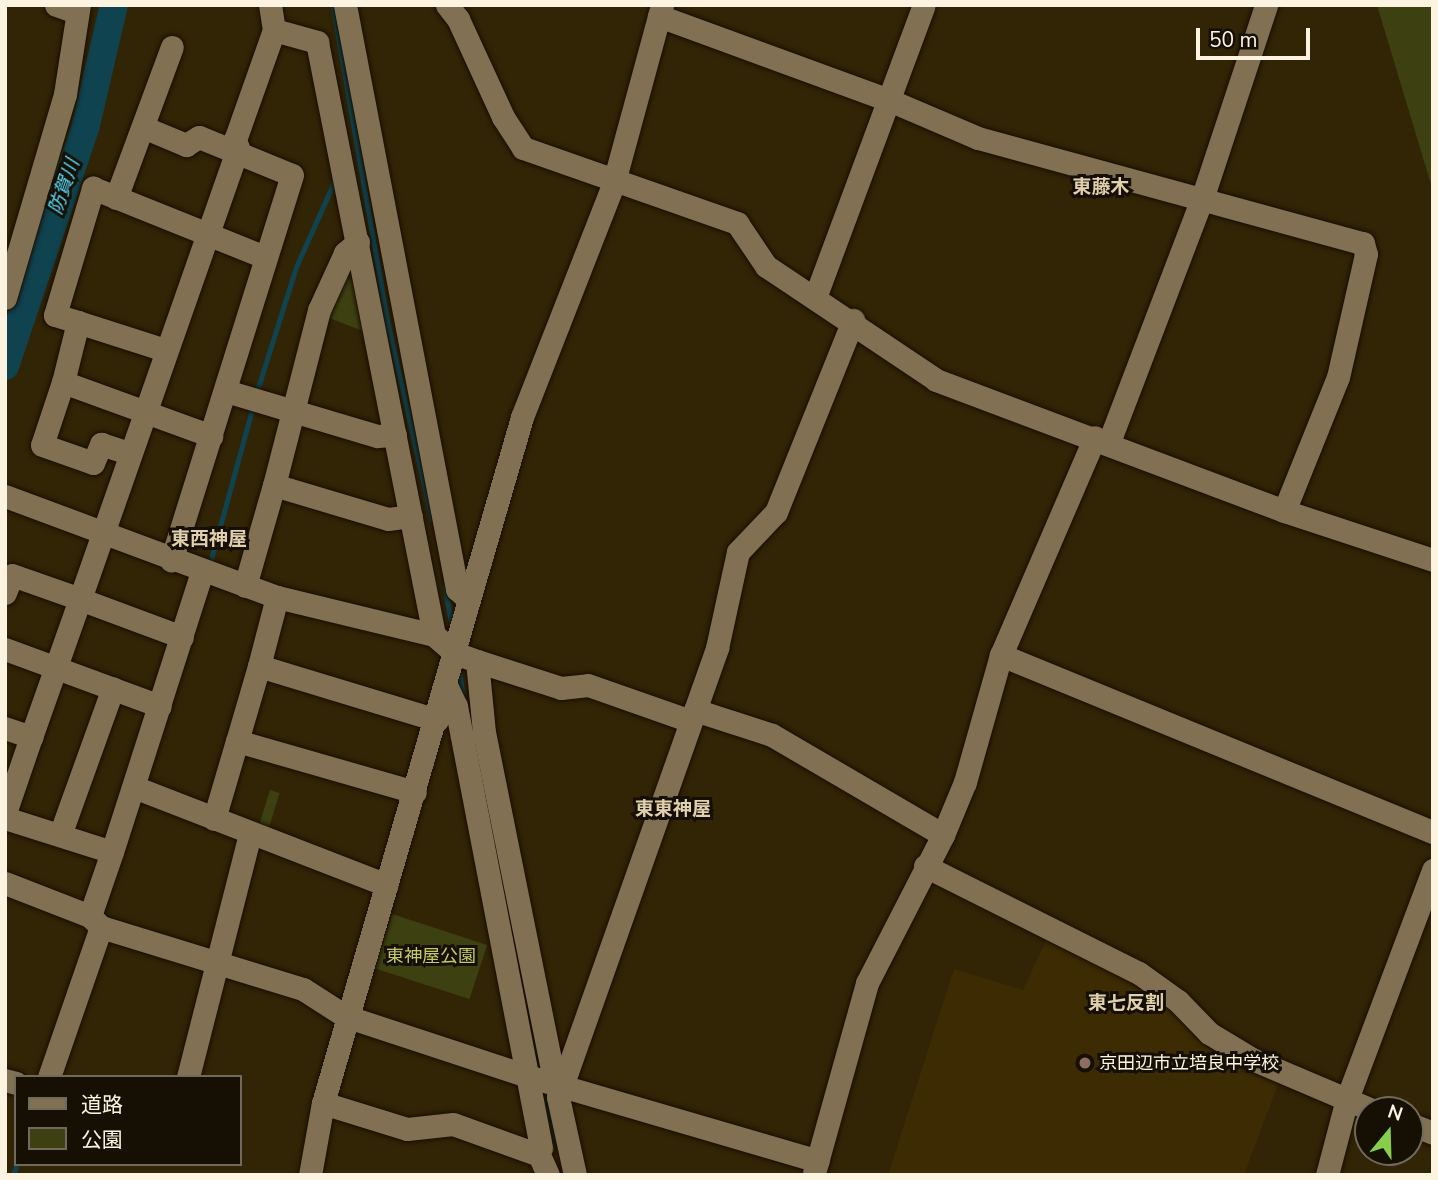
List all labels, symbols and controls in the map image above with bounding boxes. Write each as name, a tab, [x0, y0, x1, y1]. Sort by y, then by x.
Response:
scale bar	[1200, 14, 1314, 58]
text: 50 m	[1209, 26, 1258, 54]
water label: 防賀川	[45, 156, 85, 218]
district label: 東藤木	[1073, 177, 1129, 199]
district label: 東西神屋	[171, 529, 247, 551]
district label: 東東神屋	[635, 799, 711, 821]
park label: 東神屋公園	[386, 945, 476, 967]
district label: 東七反割	[1088, 993, 1164, 1015]
place label: 京田辺市立培良中学校	[1099, 1052, 1279, 1074]
marker: 京田辺市立培良中学校	[1077, 1055, 1093, 1071]
legend	[14, 1075, 242, 1166]
text: 道路	[81, 1091, 123, 1119]
north arrow	[1354, 1096, 1424, 1166]
text: N	[1384, 1098, 1406, 1128]
text: 公園	[81, 1126, 123, 1154]

